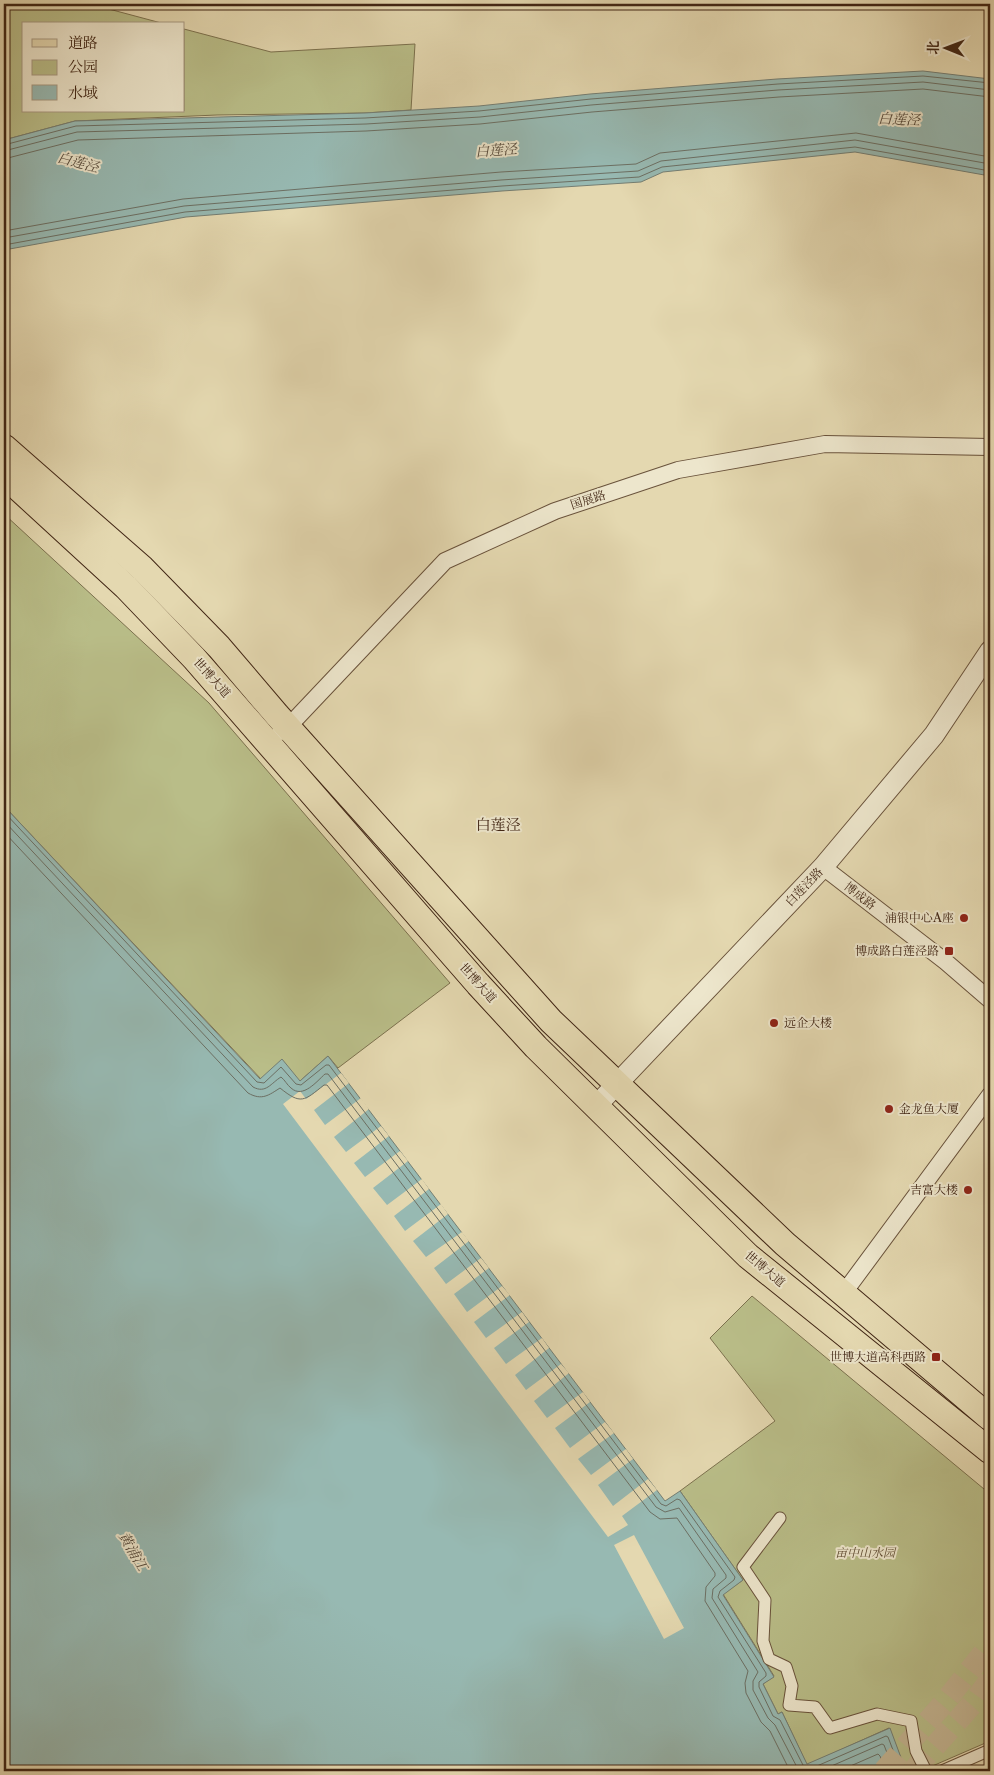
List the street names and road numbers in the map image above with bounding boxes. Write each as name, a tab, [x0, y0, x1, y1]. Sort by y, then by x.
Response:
street label: 国展路	[568, 487, 607, 512]
street label: 世博大道	[191, 655, 234, 701]
street label: 白莲泾路	[782, 864, 826, 909]
street label: 博成路	[842, 879, 879, 913]
street label: 世博大道	[457, 960, 500, 1006]
street label: 世博大道	[742, 1247, 789, 1290]

